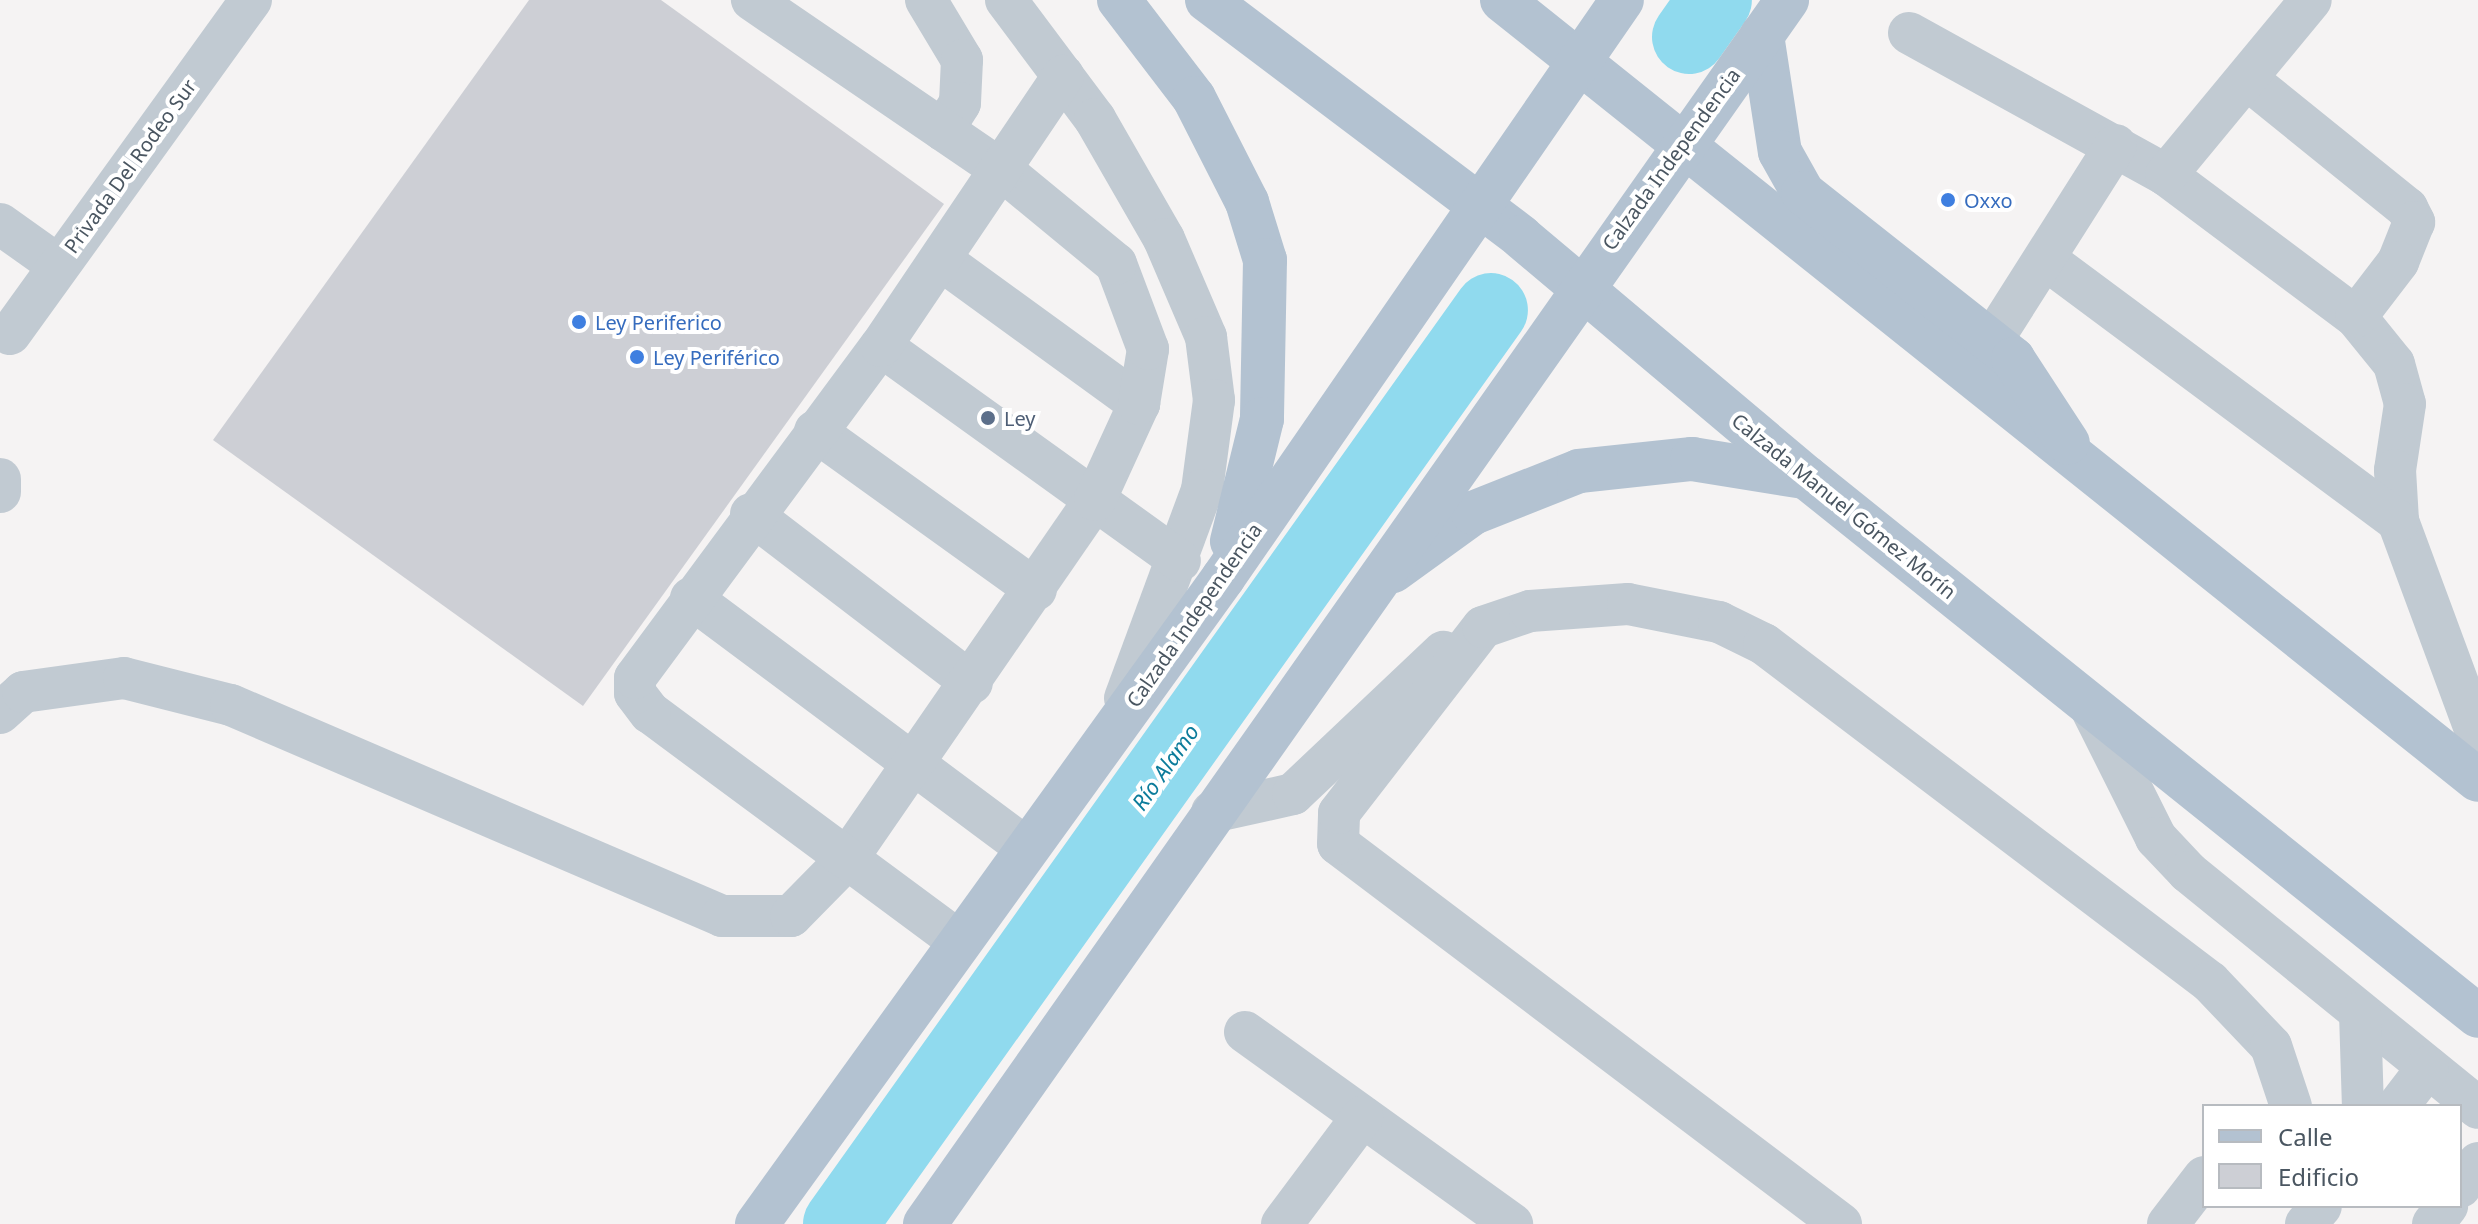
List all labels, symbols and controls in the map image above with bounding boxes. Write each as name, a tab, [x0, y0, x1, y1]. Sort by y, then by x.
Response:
street label: Calzada Independencia	[1597, 63, 1745, 255]
street label: Privada Del Rodeo Sur	[59, 74, 201, 258]
place label: Oxxo	[1964, 188, 2012, 212]
marker: Oxxo	[1939, 191, 1957, 209]
place label: Ley Periferico	[595, 310, 722, 334]
marker: Ley Periferico	[570, 313, 588, 331]
place label: Ley Periférico	[653, 345, 780, 369]
marker: Ley Periférico	[628, 348, 646, 366]
place label: Ley	[1004, 406, 1036, 430]
street label: Calzada Manuel Gómez Morín	[1727, 408, 1961, 604]
marker: Ley	[979, 409, 997, 427]
street label: Calzada Independencia	[1121, 518, 1267, 712]
water label: Río Alamo	[1126, 719, 1204, 815]
legend	[2202, 1104, 2462, 1208]
text: Calle	[2278, 1120, 2333, 1153]
text: Edificio	[2278, 1160, 2359, 1193]

